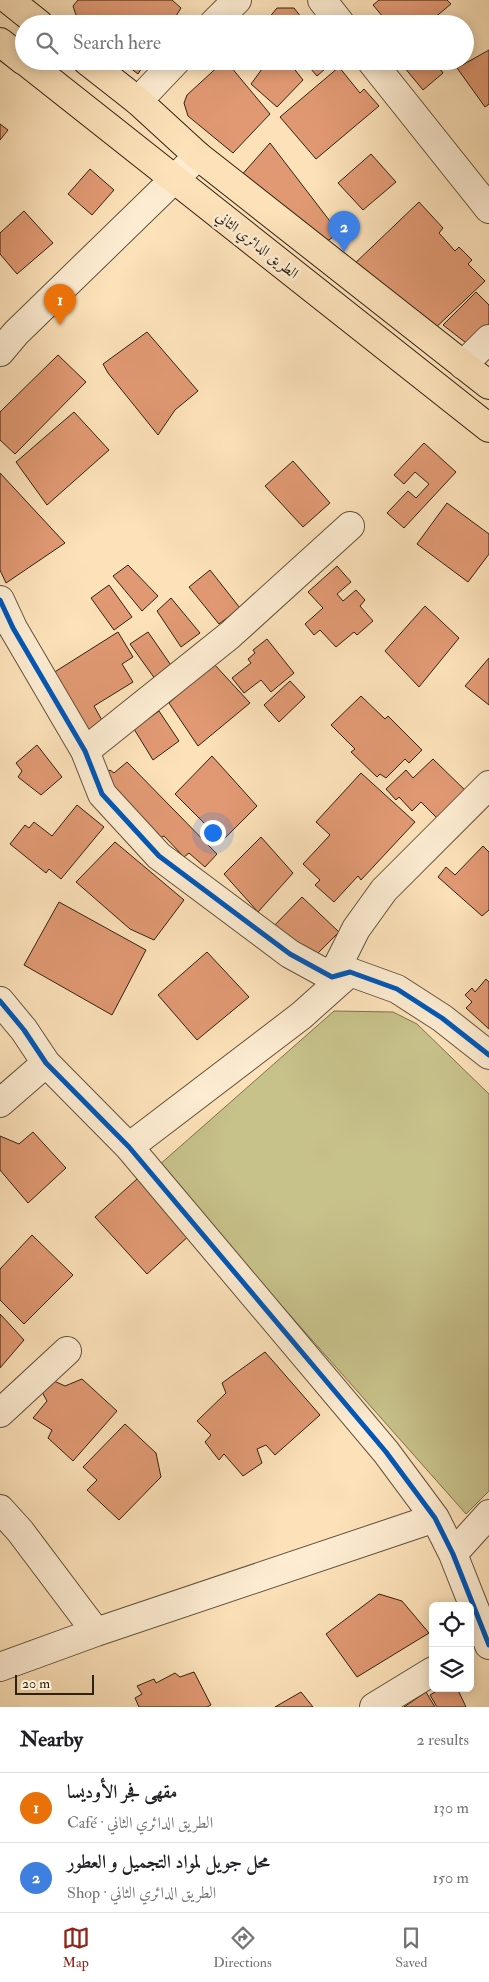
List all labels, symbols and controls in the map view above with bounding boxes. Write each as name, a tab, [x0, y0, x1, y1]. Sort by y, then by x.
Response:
search box	[15, 15, 474, 70]
icon: search	[33, 29, 61, 57]
text: Search here	[73, 31, 161, 55]
street label: الطريق الدائري الثاني	[211, 207, 302, 285]
pin: 2	[328, 211, 360, 252]
pin: 1	[44, 284, 76, 325]
your location	[200, 820, 226, 846]
map controls	[429, 1602, 474, 1692]
button: locate	[429, 1602, 474, 1647]
button: layers	[429, 1647, 474, 1692]
scale bar	[15, 1672, 94, 1695]
text: 20 m	[22, 1675, 50, 1692]
text: Nearby	[20, 1726, 83, 1753]
text: 2 results	[416, 1730, 469, 1750]
text: مقهى فجر الأوديسا	[67, 1780, 177, 1804]
text: 1	[33, 1798, 39, 1818]
text: 130 m	[433, 1798, 469, 1818]
text: Café · الطريق الدائري الثاني	[67, 1813, 213, 1833]
text: محل جويل لمواد التجميل و العطور	[67, 1850, 270, 1874]
text: 2	[32, 1868, 40, 1888]
text: 150 m	[432, 1868, 469, 1888]
text: Shop · الطريق الدائري الثاني	[67, 1883, 216, 1903]
tab: Map	[62, 1924, 90, 1971]
tab: Directions	[213, 1924, 272, 1971]
tab: Saved	[395, 1924, 427, 1971]

